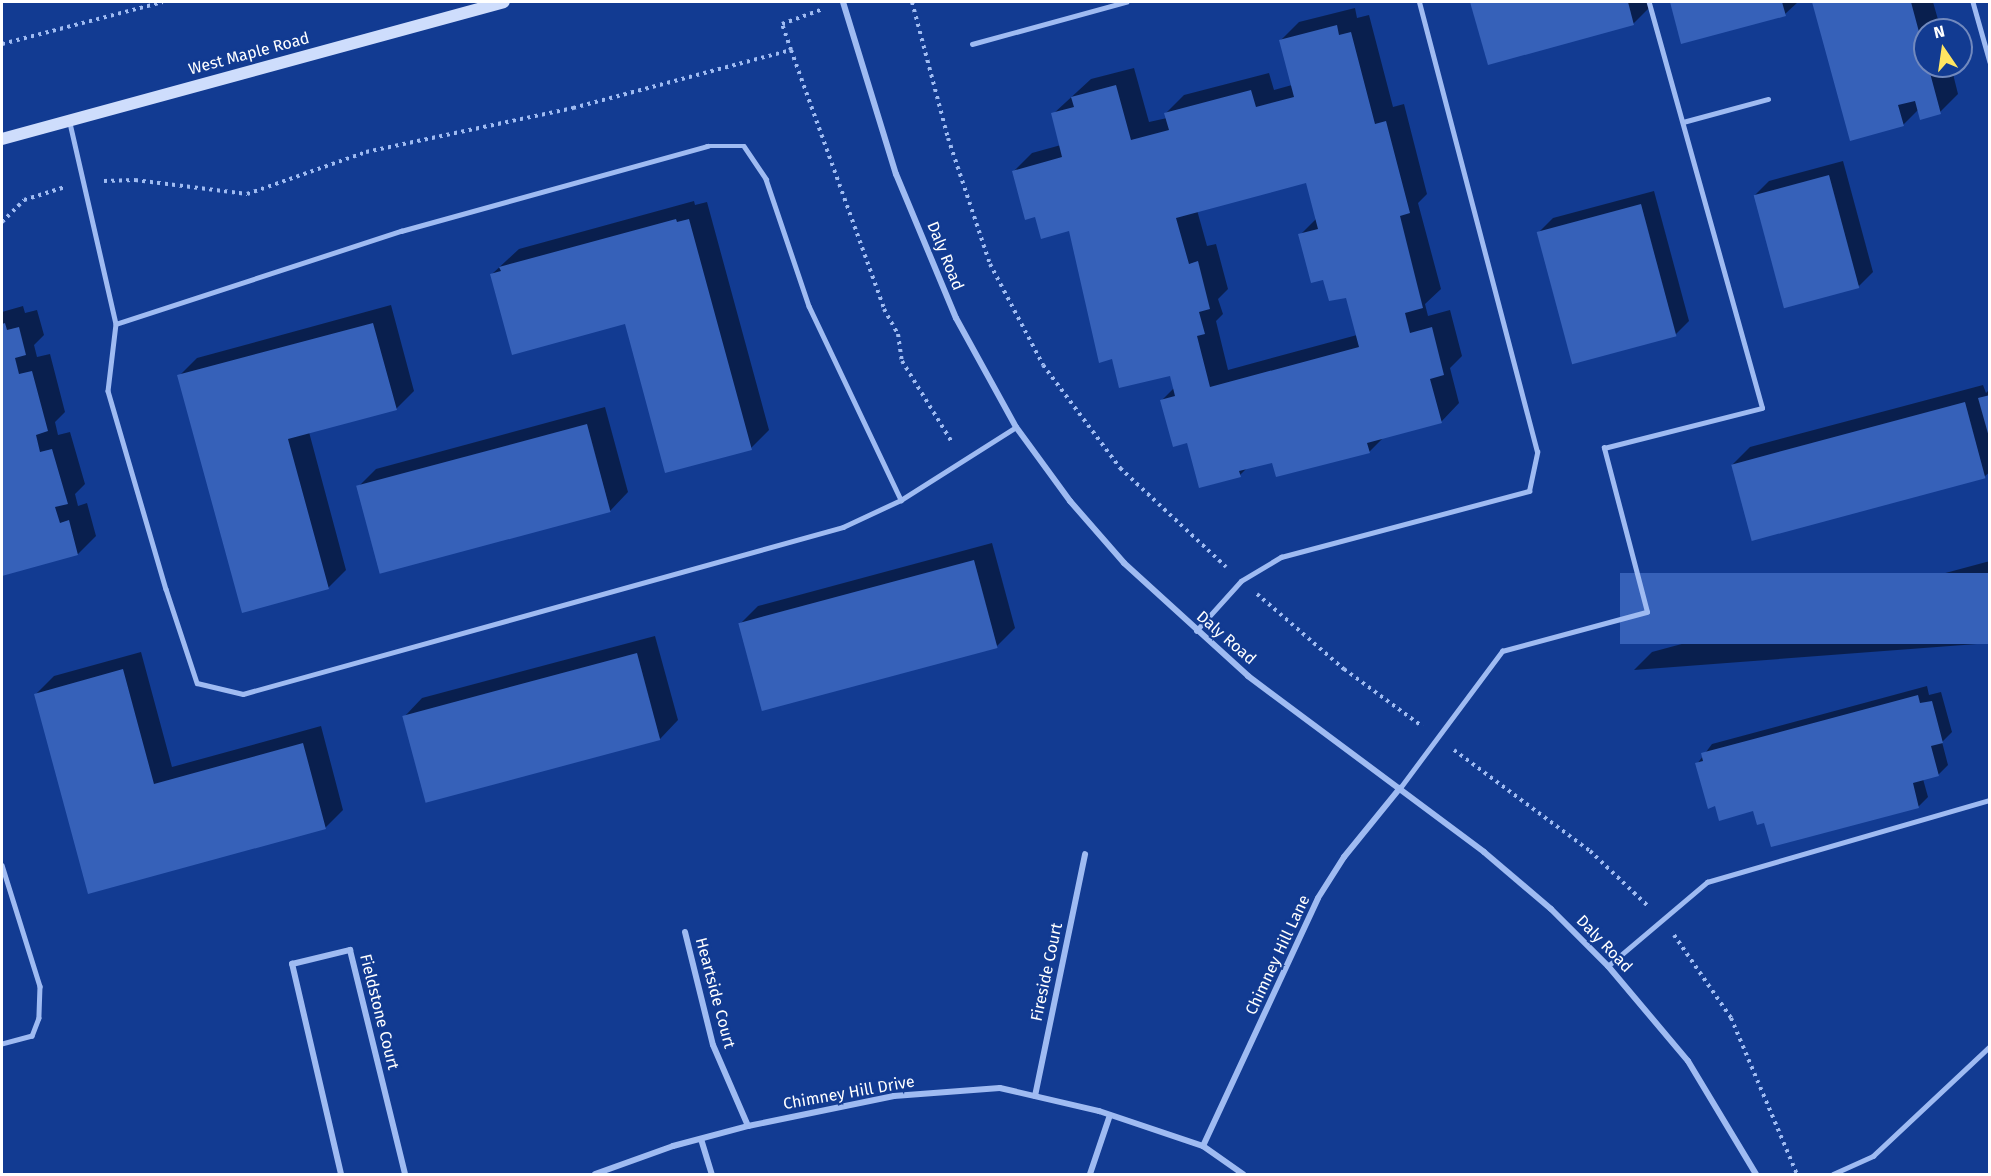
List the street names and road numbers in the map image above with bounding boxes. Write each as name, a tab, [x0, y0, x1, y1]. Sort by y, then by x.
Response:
street label: West Maple Road	[186, 29, 312, 79]
street label: Daly Road	[923, 219, 967, 293]
street label: Daly Road	[1192, 607, 1260, 669]
street label: Chimney Hill Lane	[1242, 892, 1314, 1018]
street label: Daly Road	[1572, 911, 1636, 977]
street label: Fireside Court	[1027, 921, 1067, 1023]
street label: Heartside Court	[691, 936, 739, 1050]
street label: Fieldstone Court	[355, 952, 403, 1072]
street label: Chimney Hill Drive	[782, 1072, 916, 1114]

